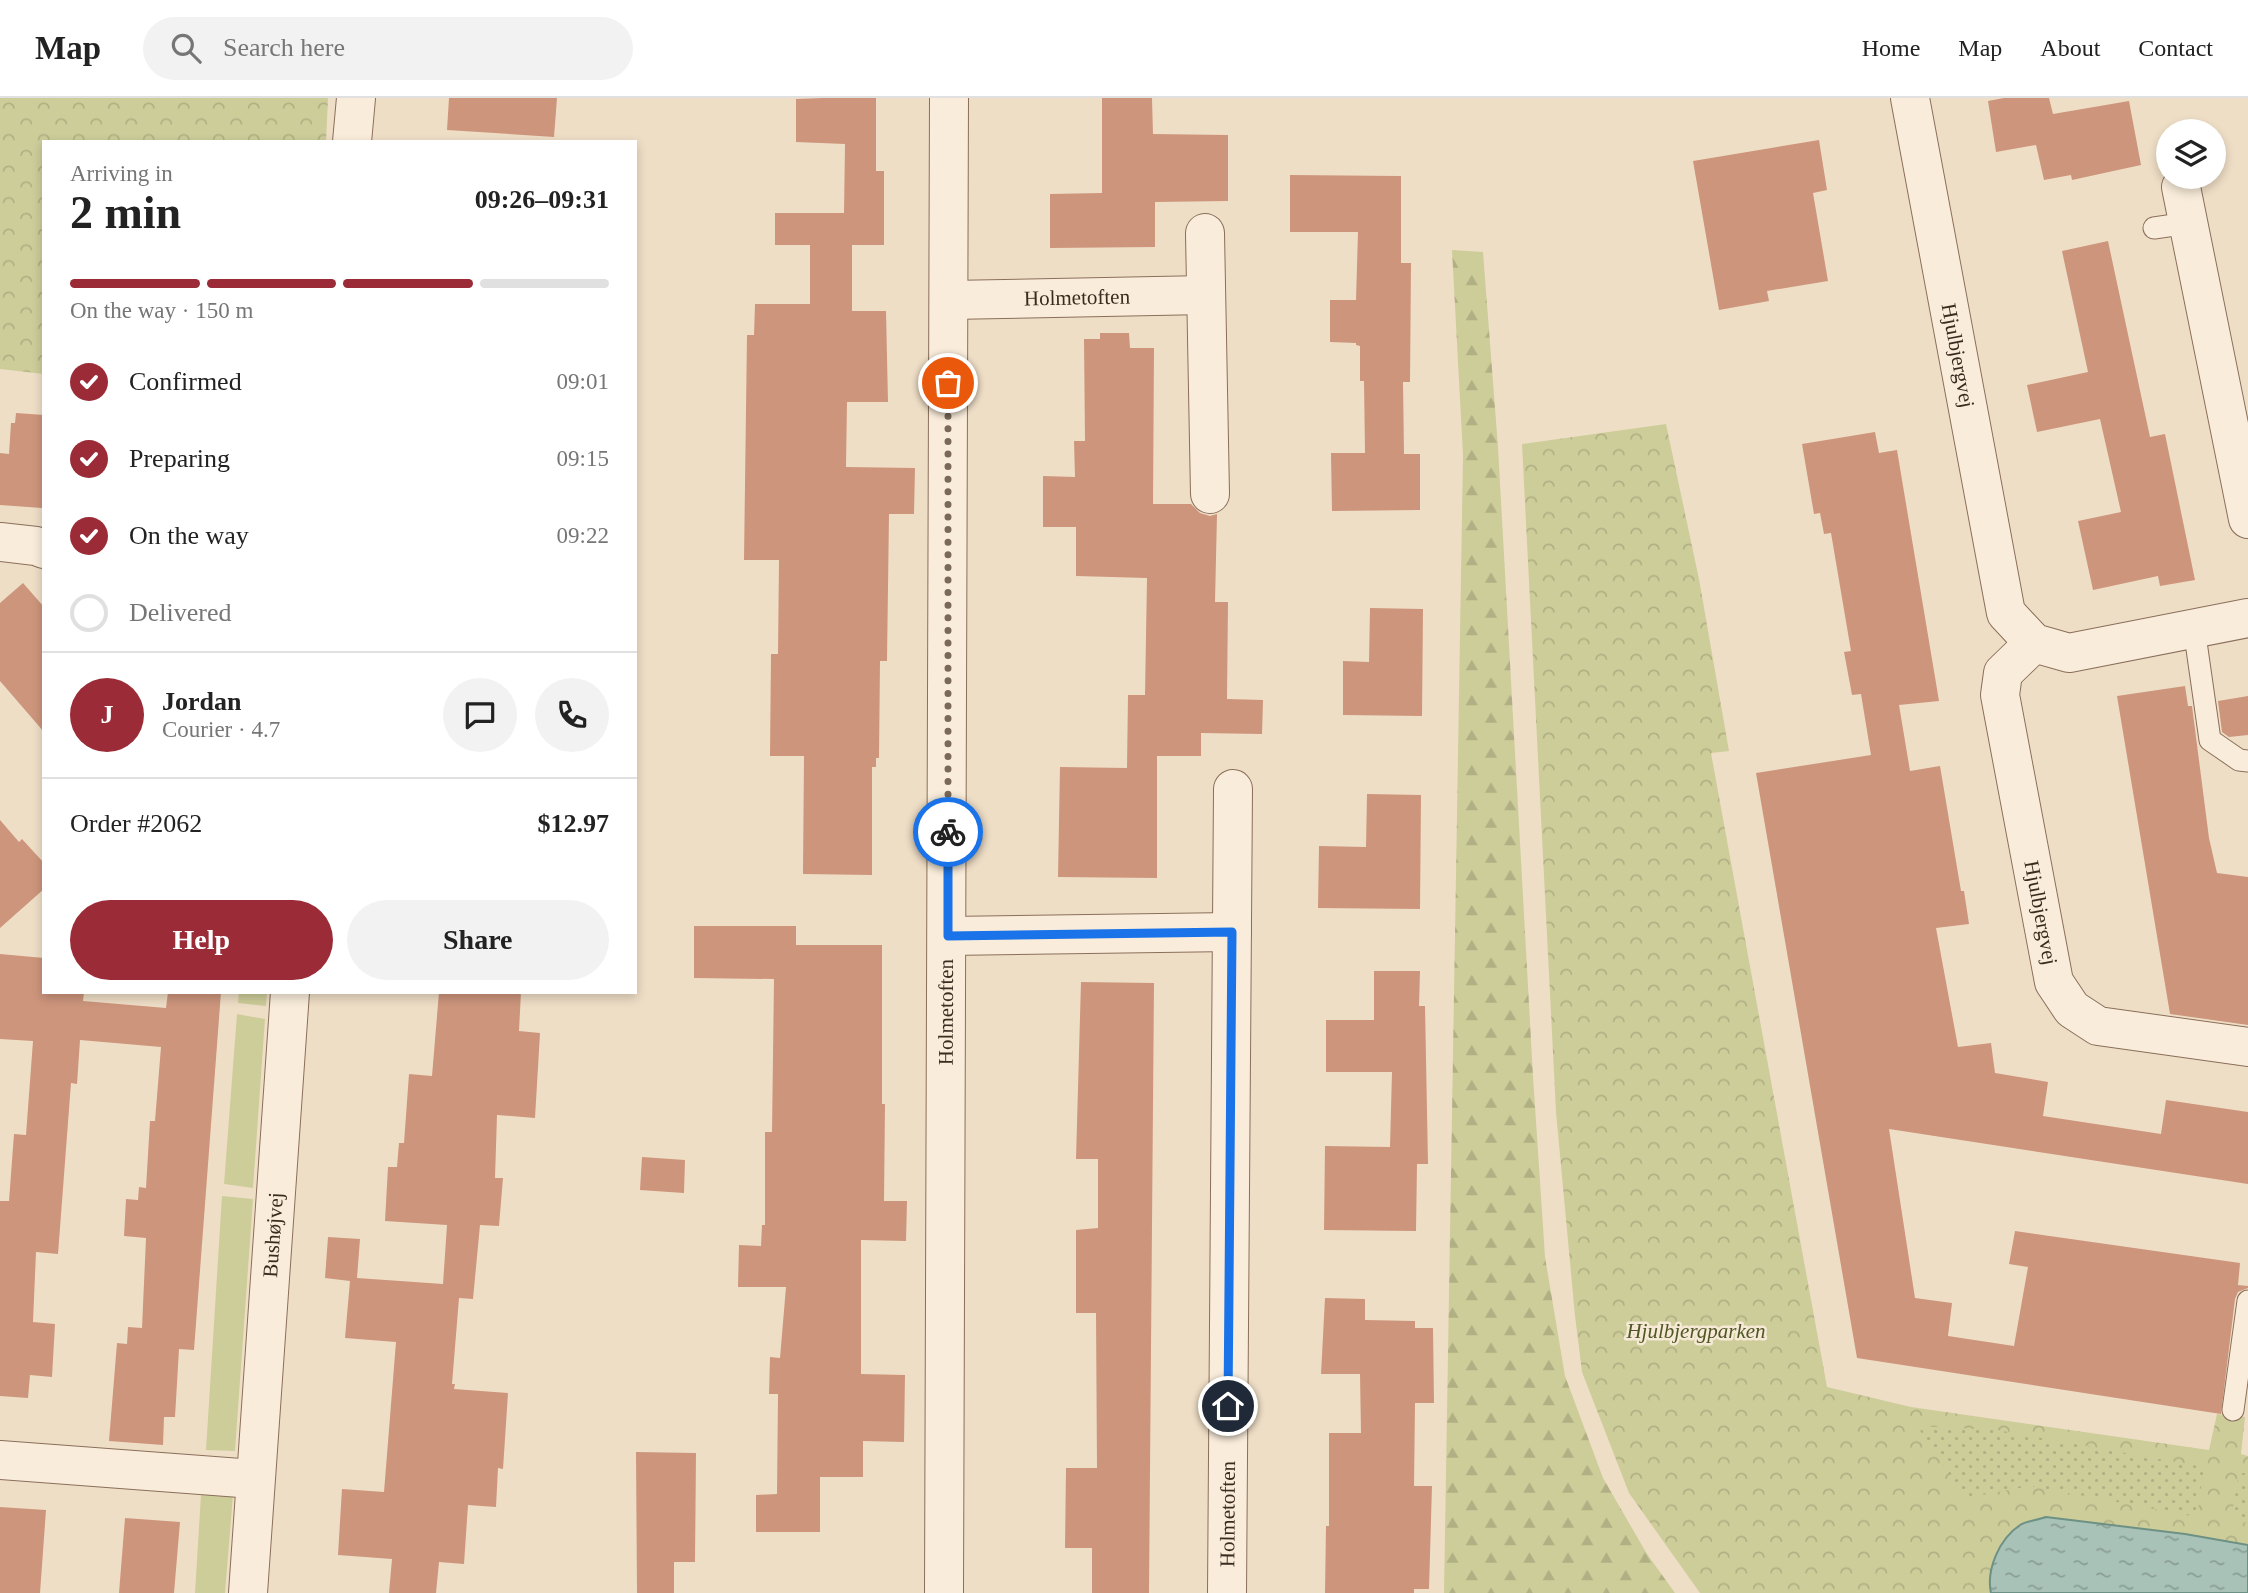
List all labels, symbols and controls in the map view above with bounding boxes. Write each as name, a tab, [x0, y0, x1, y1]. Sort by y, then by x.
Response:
search box	[143, 17, 633, 80]
icon: search	[167, 29, 205, 67]
text: Map	[35, 30, 101, 66]
text: Search here	[223, 33, 345, 62]
text: Home	[1862, 35, 1920, 61]
text: Map	[1958, 35, 2002, 61]
text: About	[2040, 35, 2100, 61]
text: Contact	[2138, 35, 2213, 61]
map controls	[2156, 119, 2226, 189]
button: layers	[2156, 119, 2226, 189]
text: Arriving in	[70, 161, 173, 186]
text: 09:26–09:31	[475, 185, 609, 214]
text: 2 min	[70, 187, 181, 238]
street label: Holmetoften	[1024, 284, 1131, 311]
text: On the way · 150 m	[70, 298, 253, 323]
street label: Hjulbjergvej	[1937, 301, 1980, 410]
pin	[918, 353, 978, 413]
icon: check	[70, 363, 108, 401]
icon: bag	[929, 364, 967, 402]
text: Confirmed	[129, 367, 242, 396]
text: 09:01	[557, 369, 609, 394]
icon: check	[70, 440, 108, 478]
text: Preparing	[129, 444, 230, 473]
text: 09:15	[557, 446, 609, 471]
icon: check	[70, 517, 108, 555]
text: On the way	[129, 521, 249, 550]
text: 09:22	[557, 523, 609, 548]
text: Delivered	[129, 598, 232, 627]
button: chat	[443, 678, 517, 752]
button: phone	[535, 678, 609, 752]
text: Jordan	[162, 687, 241, 716]
text: J	[101, 700, 114, 729]
text: Courier · 4.7	[162, 717, 280, 742]
courier	[913, 797, 983, 867]
text: Order #2062	[70, 809, 202, 838]
text: $12.97	[538, 809, 609, 838]
icon: bike	[929, 813, 967, 851]
street label: Hjulbjergvej	[2019, 859, 2063, 967]
button: Help	[70, 900, 333, 980]
button: Share	[347, 900, 609, 980]
street label: Holmetoften	[934, 958, 958, 1065]
street label: Bushøjvej	[258, 1192, 288, 1278]
park label: Hjulbjergparken	[1625, 1319, 1766, 1343]
pin	[1198, 1376, 1258, 1436]
icon: home	[1209, 1387, 1247, 1425]
street label: Holmetoften	[1215, 1460, 1240, 1567]

